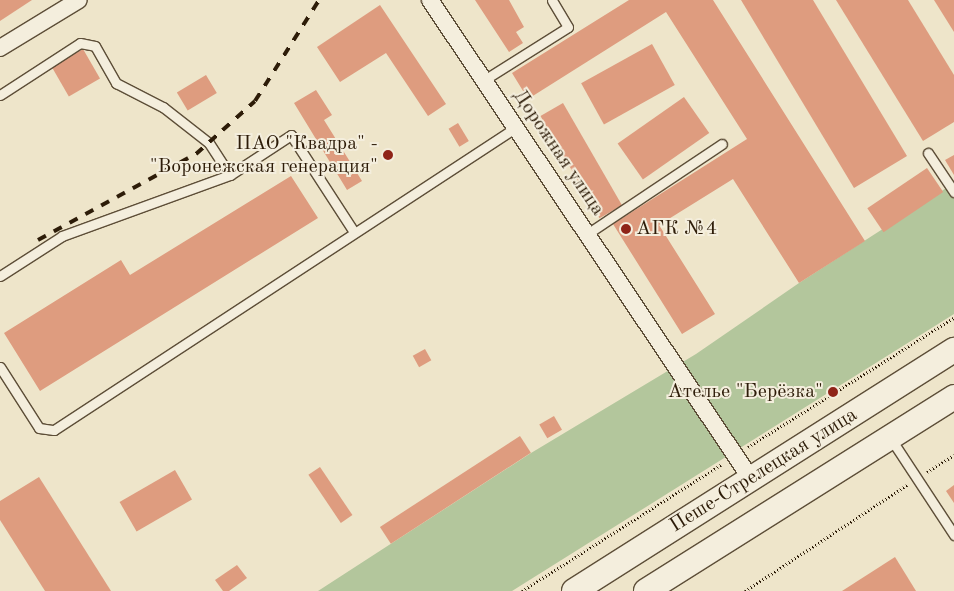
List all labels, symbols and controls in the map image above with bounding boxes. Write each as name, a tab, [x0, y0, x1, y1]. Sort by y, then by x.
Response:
street label: Дорожная улица	[507, 85, 609, 221]
place label: ПАО "Квадра" - "Воронежская генерация"	[150, 132, 378, 179]
marker: ПАО "Квадра" - "Воронежская генерация"	[382, 149, 394, 161]
place label: АГК №4	[636, 217, 717, 241]
marker: АГК №4	[620, 223, 632, 235]
place label: Ателье "Берёзка"	[668, 380, 823, 404]
marker: Ателье "Берёзка"	[827, 386, 839, 398]
street label: Пеше-Стрелецкая улица	[666, 403, 862, 539]

